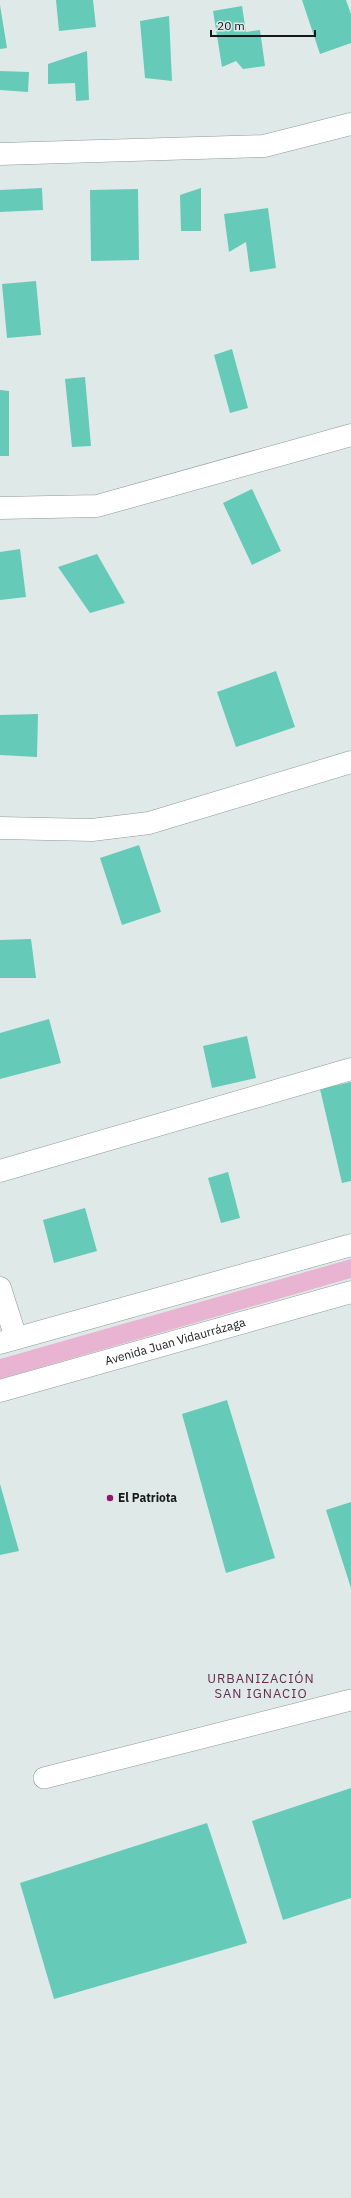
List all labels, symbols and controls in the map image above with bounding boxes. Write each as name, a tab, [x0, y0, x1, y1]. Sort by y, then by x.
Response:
scale bar	[211, 12, 315, 38]
text: 20 m	[217, 18, 245, 33]
street label: Avenida Juan Vidaurrázaga	[103, 1314, 248, 1368]
place label: El Patriota	[118, 1490, 177, 1505]
marker: El Patriota	[105, 1493, 115, 1503]
district label: URBANIZACIÓN SAN IGNACIO	[207, 1670, 315, 1702]

